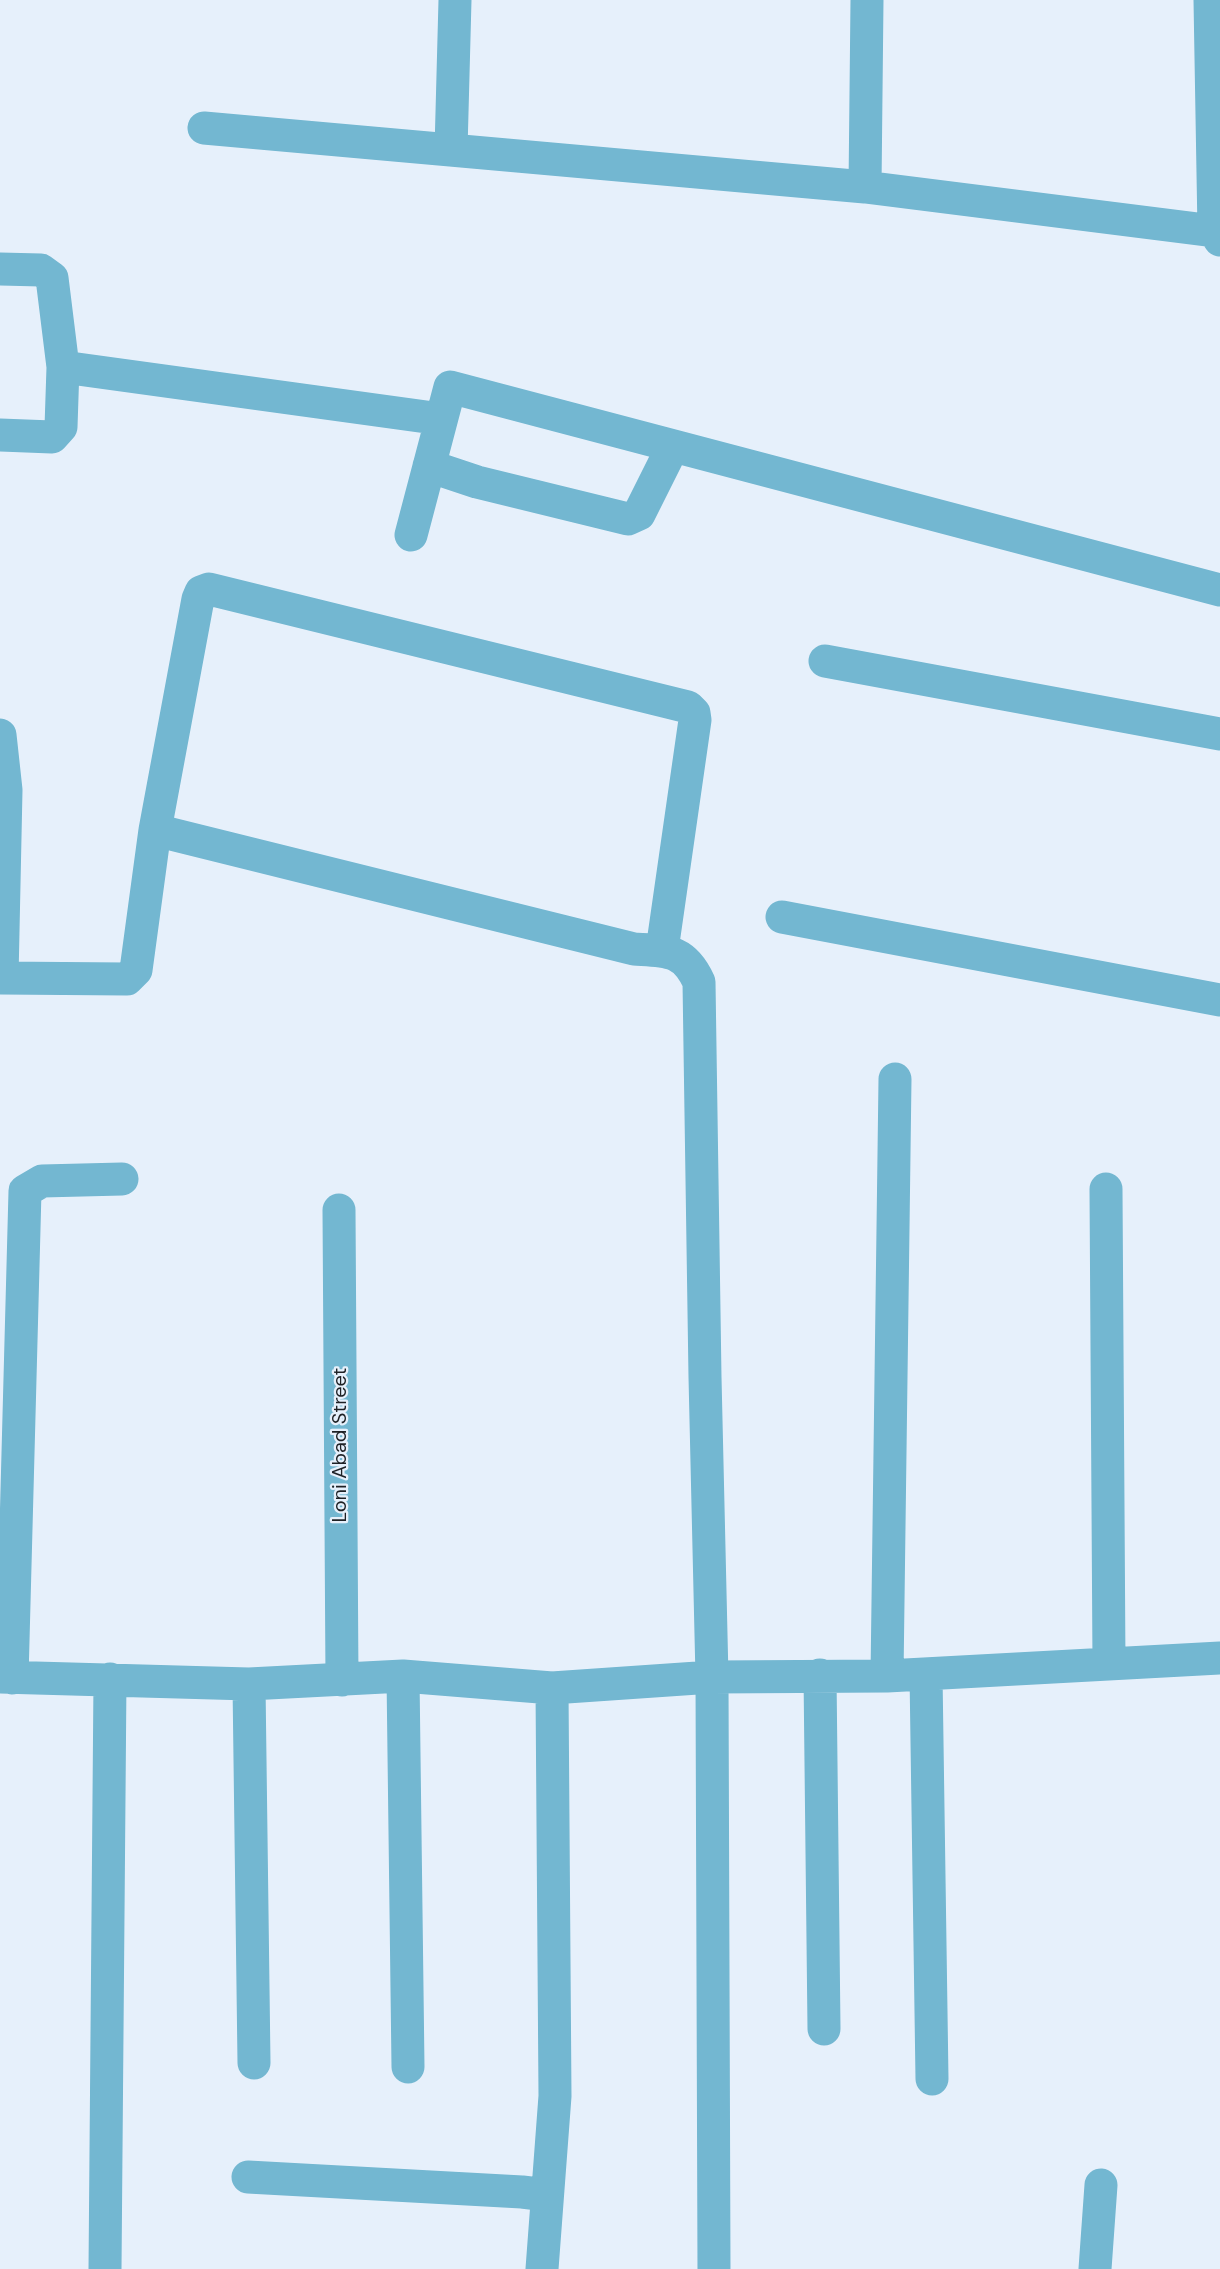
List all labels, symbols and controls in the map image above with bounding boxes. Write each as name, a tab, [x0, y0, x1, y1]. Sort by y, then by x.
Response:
street label: Loni Abad Street	[329, 1368, 353, 1522]

